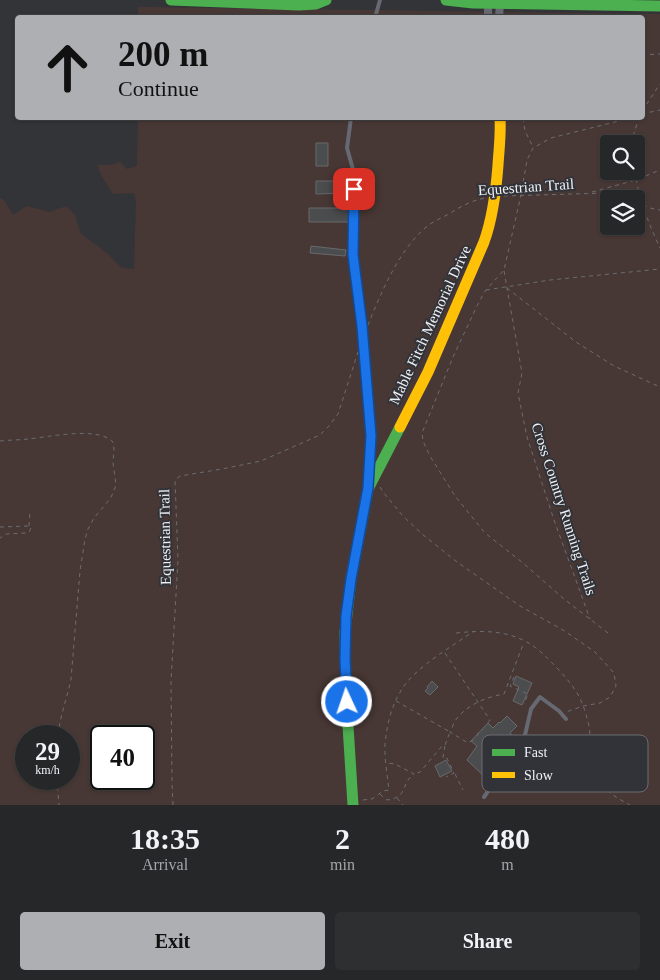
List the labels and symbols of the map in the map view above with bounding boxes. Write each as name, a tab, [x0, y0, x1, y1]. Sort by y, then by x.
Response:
pin	[333, 168, 375, 210]
street label: Equestrian Trail	[477, 176, 575, 198]
street label: Mable Fitch Memorial Drive	[386, 243, 474, 407]
street label: Cross Country Running Trails	[529, 421, 600, 597]
street label: Equestrian Trail	[156, 489, 174, 585]
position arrow	[320, 675, 372, 727]
speed limit sign: 40	[90, 725, 155, 790]
legend	[482, 735, 648, 792]
text: Fast	[524, 745, 547, 760]
text: Slow	[524, 768, 554, 783]

